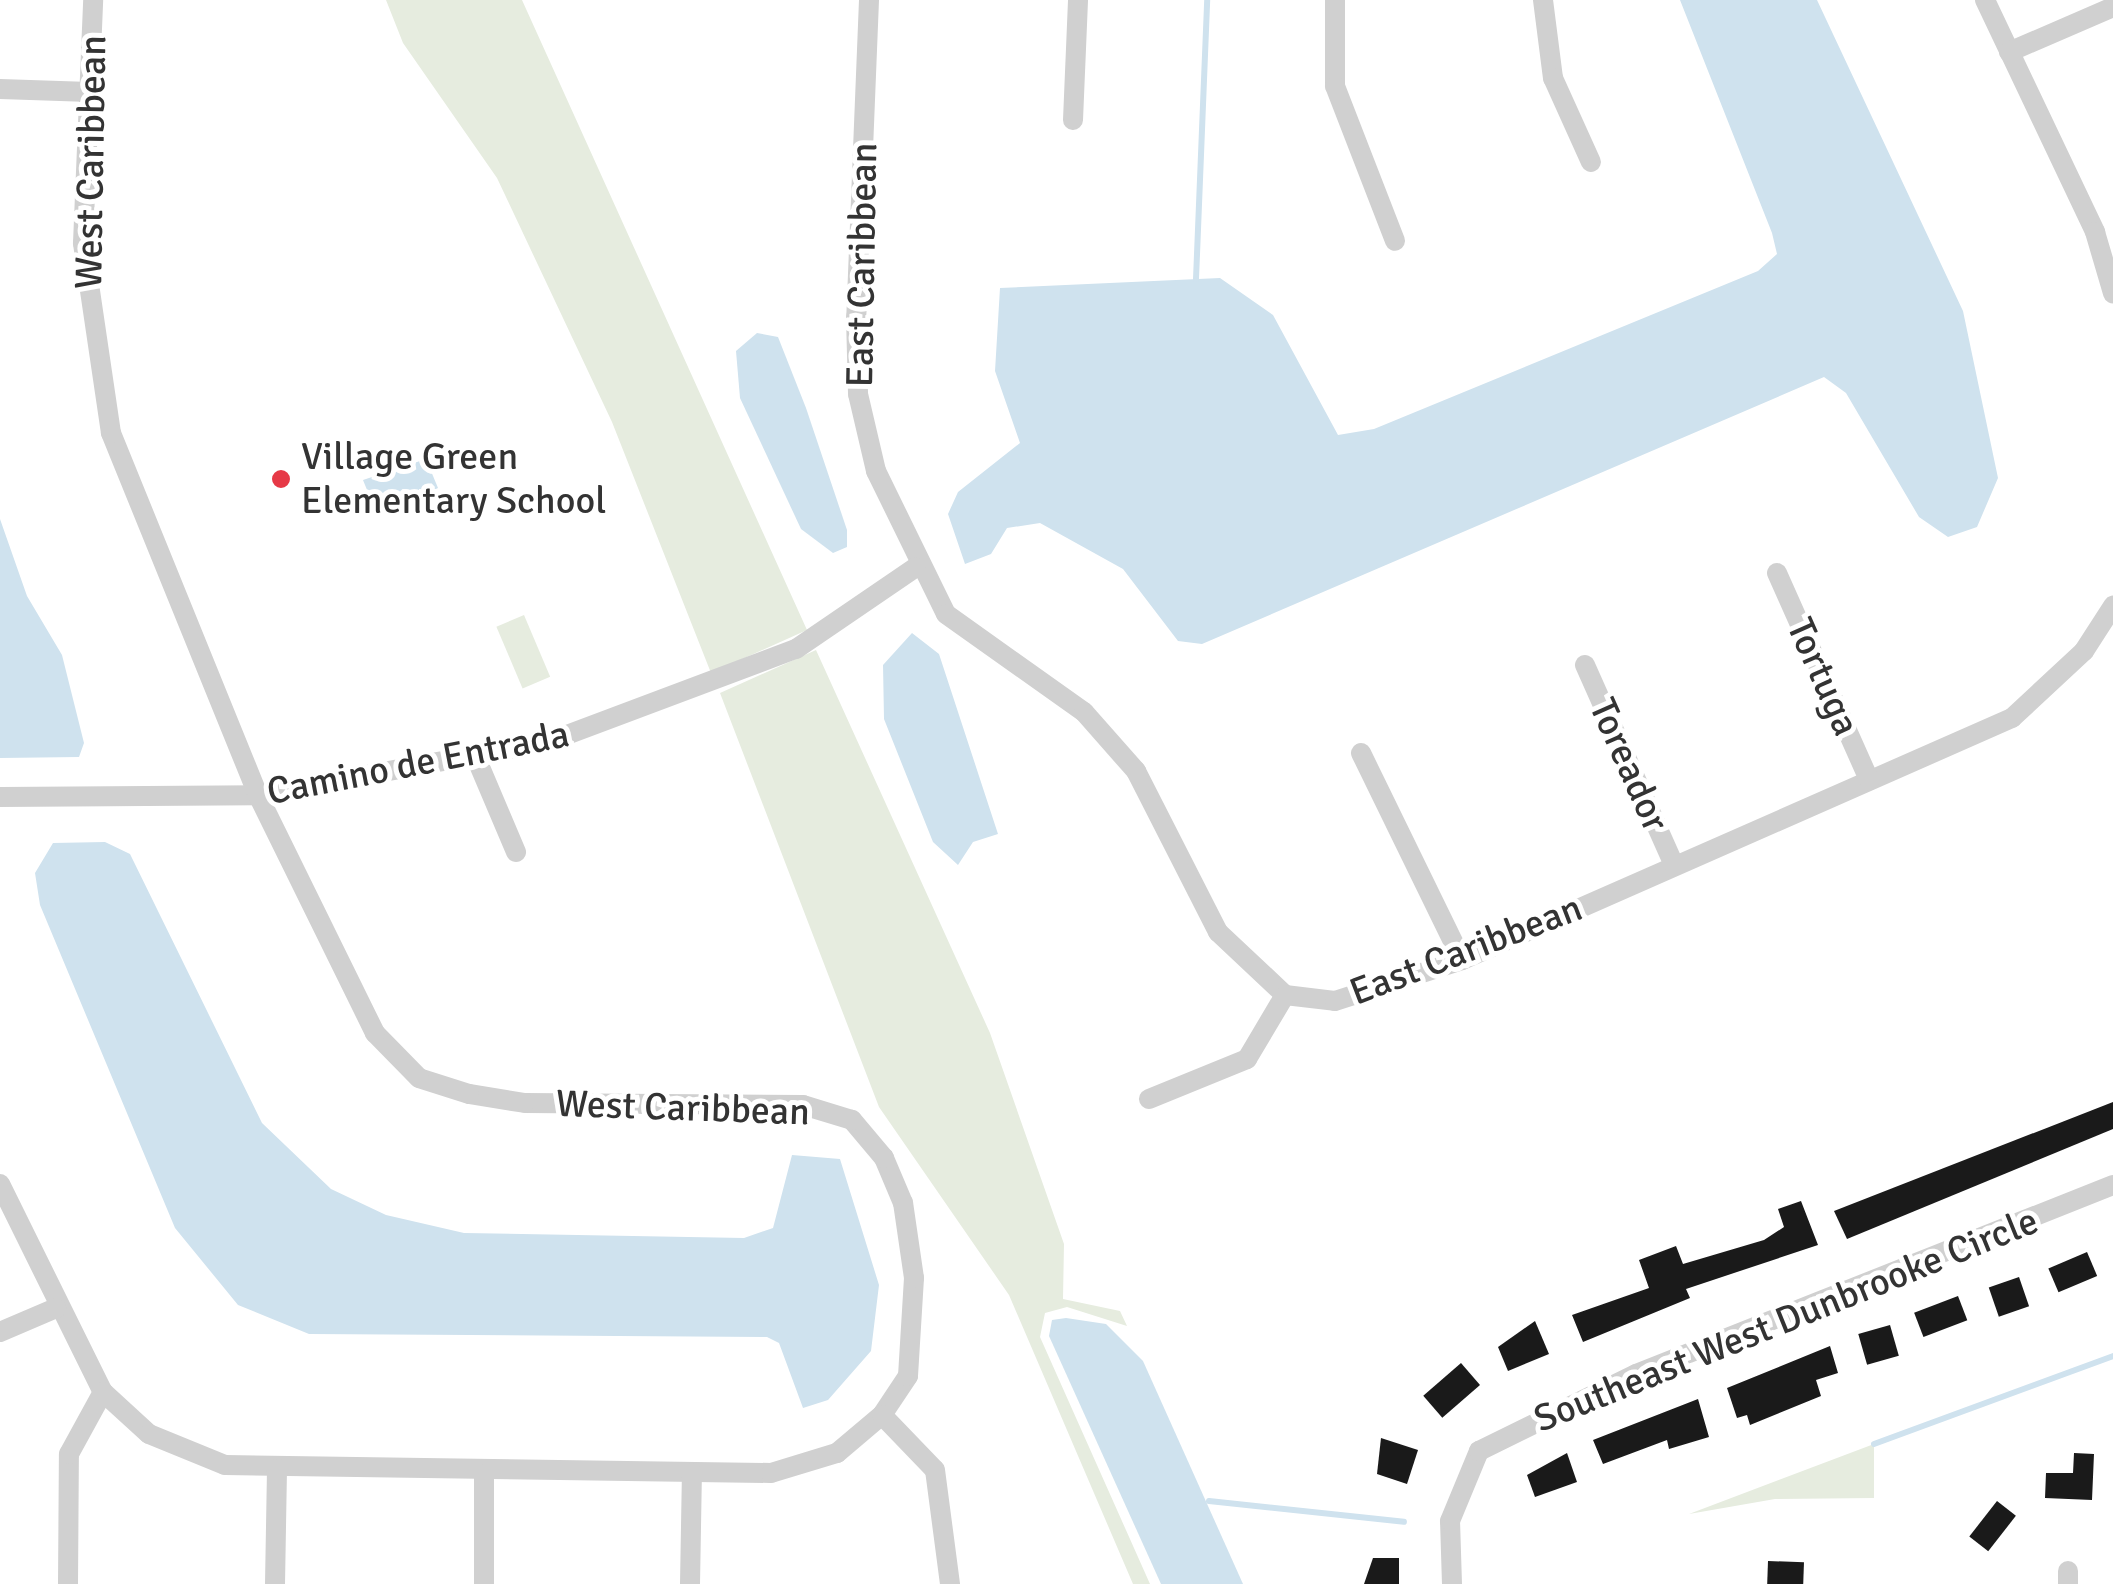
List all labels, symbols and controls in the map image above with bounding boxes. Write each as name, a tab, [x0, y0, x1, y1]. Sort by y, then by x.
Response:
street label: West Caribbean	[66, 35, 116, 289]
street label: East Caribbean	[837, 142, 887, 388]
place label: Village Green Elementary School	[301, 434, 606, 524]
marker: Village Green Elementary School	[270, 468, 292, 490]
street label: Tortuga	[1777, 611, 1869, 743]
street label: Toreador	[1580, 692, 1678, 838]
street label: Camino de Entrada	[263, 711, 573, 815]
street label: East Caribbean	[1344, 885, 1588, 1015]
street label: West Caribbean	[555, 1081, 811, 1135]
street label: Southeast West Dunbrooke Circle	[1528, 1198, 2044, 1442]

